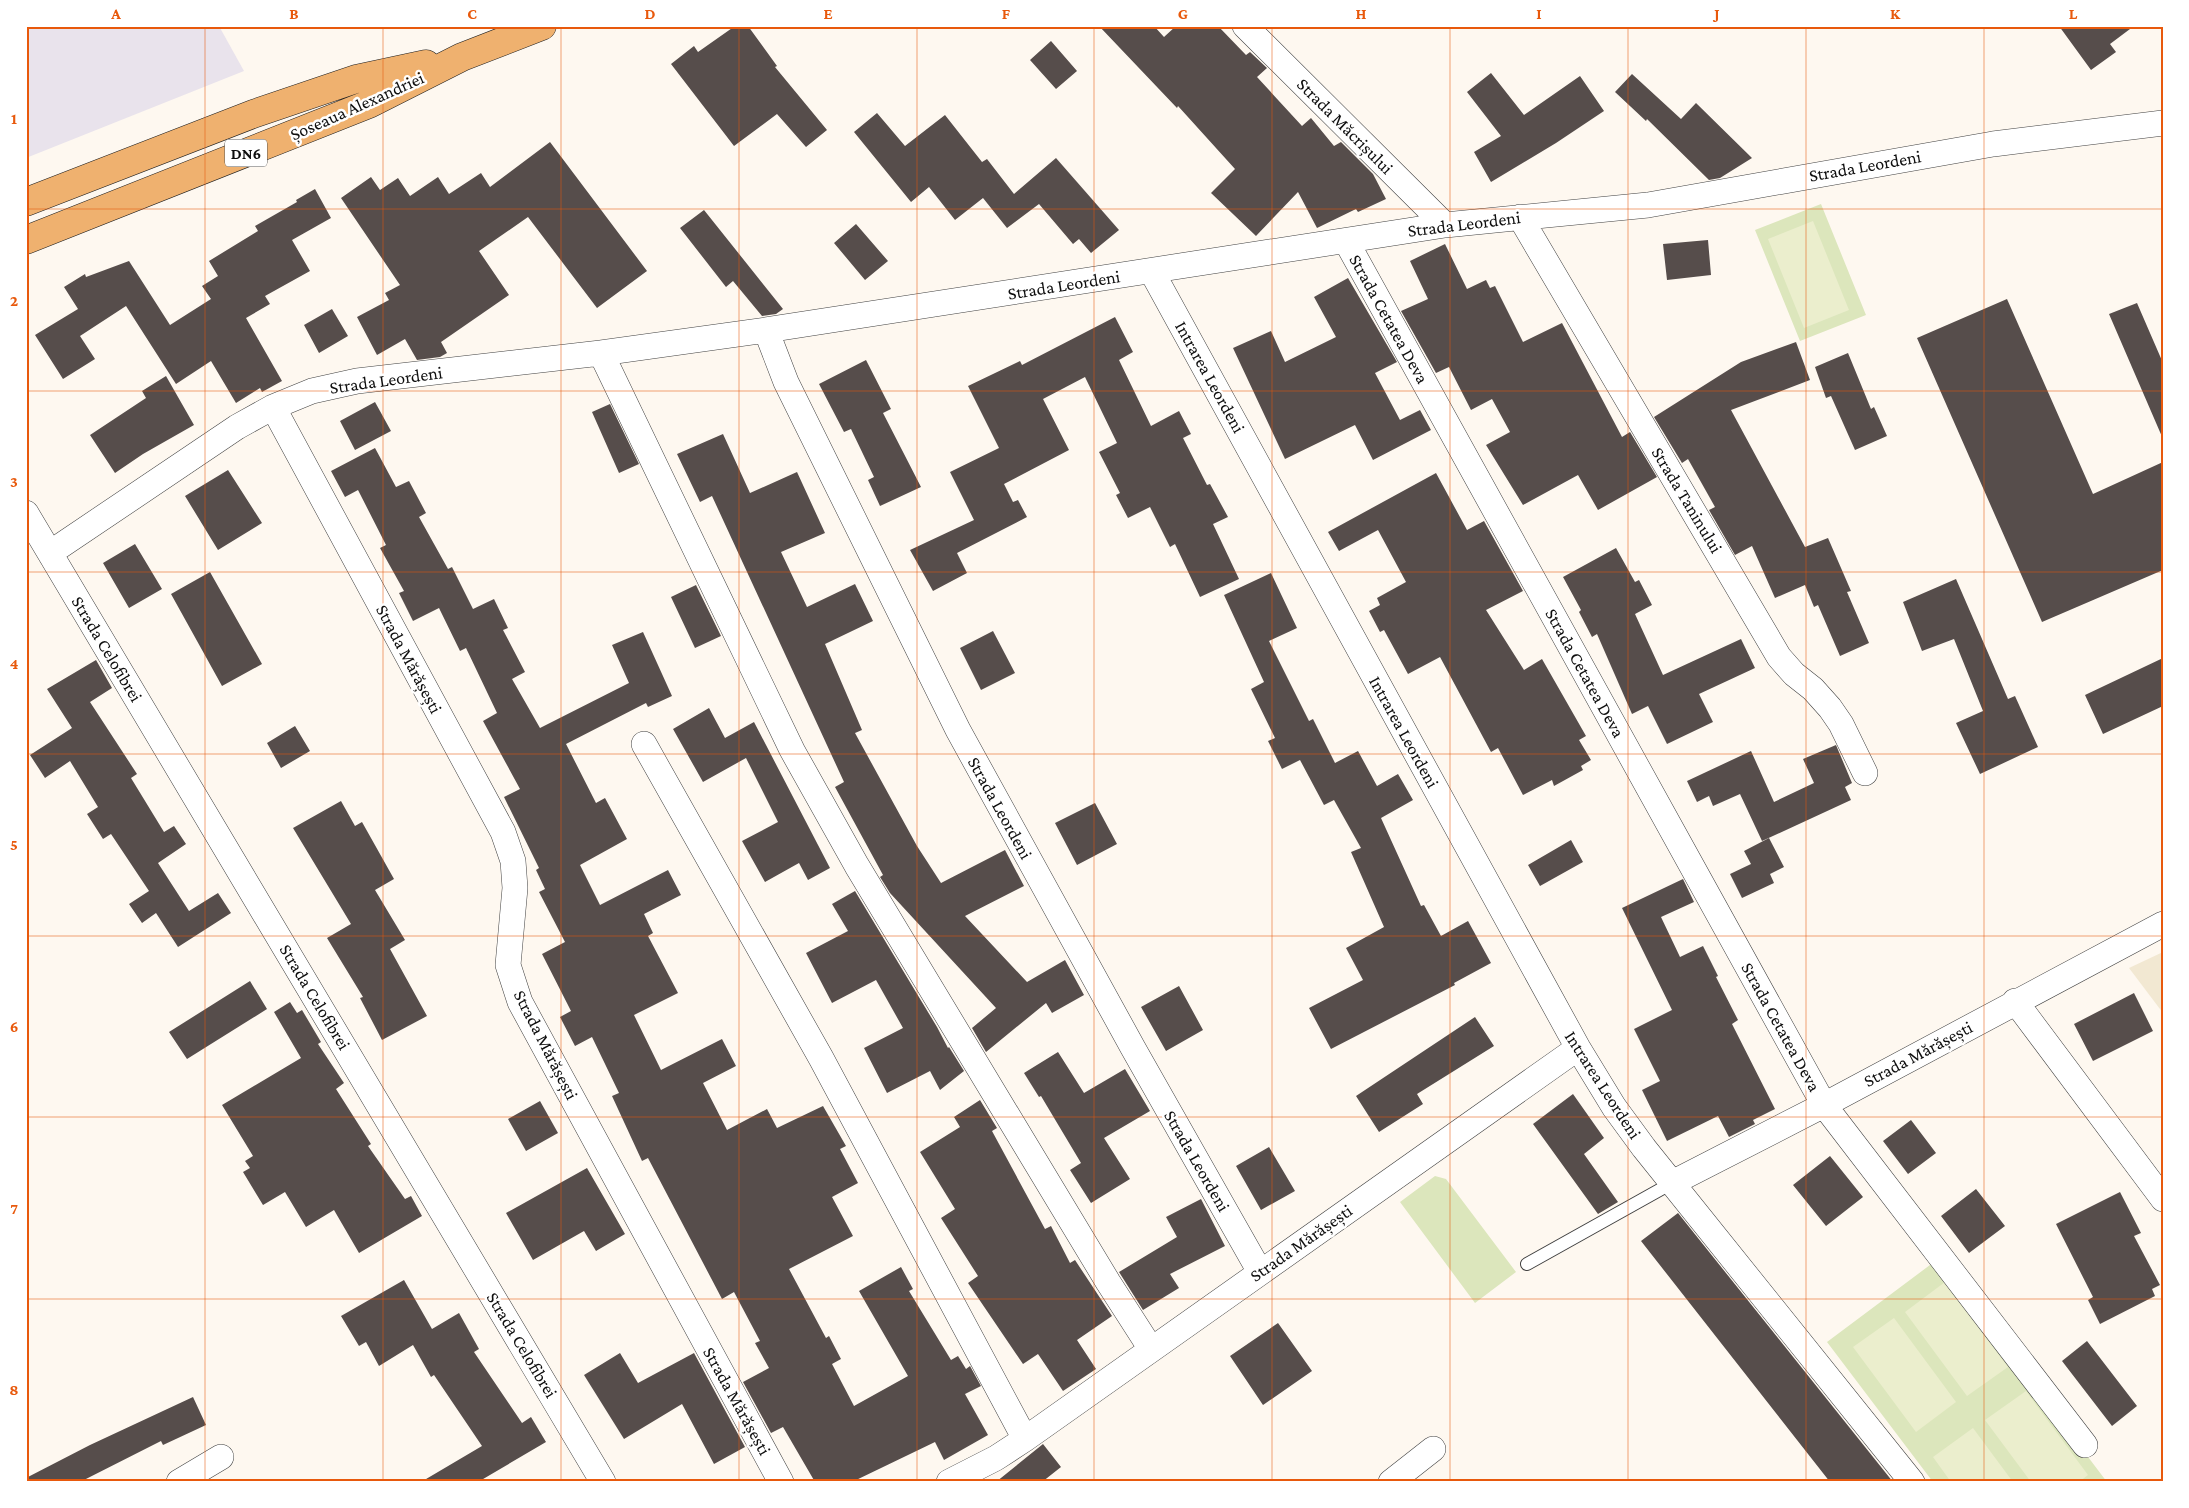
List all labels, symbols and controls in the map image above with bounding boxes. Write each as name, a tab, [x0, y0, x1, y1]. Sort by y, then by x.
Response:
text: A	[110, 5, 121, 22]
text: B	[289, 5, 299, 22]
text: C	[467, 5, 477, 22]
text: D	[644, 5, 656, 22]
text: E	[823, 5, 833, 22]
text: F	[1002, 5, 1011, 22]
text: G	[1178, 5, 1188, 22]
text: H	[1356, 5, 1367, 22]
text: I	[1536, 5, 1542, 22]
text: J	[1712, 5, 1720, 22]
text: K	[1890, 5, 1901, 22]
text: L	[2069, 5, 2078, 22]
street label: Șoseaua Alexandriei	[287, 67, 428, 146]
street label: Strada Măcrișului	[1291, 74, 1397, 180]
text: 1	[11, 110, 17, 127]
road number: DN6	[225, 140, 267, 167]
street label: Strada Leordeni	[1807, 146, 1923, 186]
street label: Strada Leordeni	[1406, 207, 1522, 241]
street label: Strada Cetatea Deva	[1345, 251, 1433, 387]
street label: Strada Leordeni	[1006, 266, 1122, 304]
text: 2	[10, 292, 18, 309]
street label: Intrarea Leordeni	[1171, 318, 1249, 437]
street label: Strada Leordeni	[328, 362, 444, 398]
street label: Strada Taninului	[1648, 443, 1727, 557]
text: 3	[10, 473, 18, 490]
street label: Strada Celofibrei	[68, 593, 147, 706]
street label: Strada Mărășești	[370, 601, 446, 718]
street label: Strada Cetatea Deva	[1541, 605, 1629, 741]
text: 4	[10, 655, 19, 672]
street label: Intrarea Leordeni	[1365, 673, 1443, 792]
street label: Strada Leordeni	[964, 753, 1036, 863]
text: 5	[10, 836, 18, 853]
street label: Strada Celofibrei	[276, 941, 355, 1054]
street label: Strada Cetatea Deva	[1737, 959, 1825, 1095]
street label: Strada Mărășești	[508, 987, 582, 1104]
street label: Strada Mărășești	[1860, 1017, 1977, 1093]
text: 6	[10, 1018, 18, 1035]
street label: Intrarea Leordeni	[1561, 1027, 1645, 1143]
street label: Strada Leordeni	[1160, 1107, 1234, 1215]
text: 7	[10, 1200, 18, 1217]
street label: Strada Mărășești	[1246, 1200, 1357, 1287]
street label: Strada Celofibrei	[483, 1289, 562, 1402]
street label: Strada Mărășești	[697, 1344, 775, 1460]
text: 8	[9, 1381, 19, 1398]

